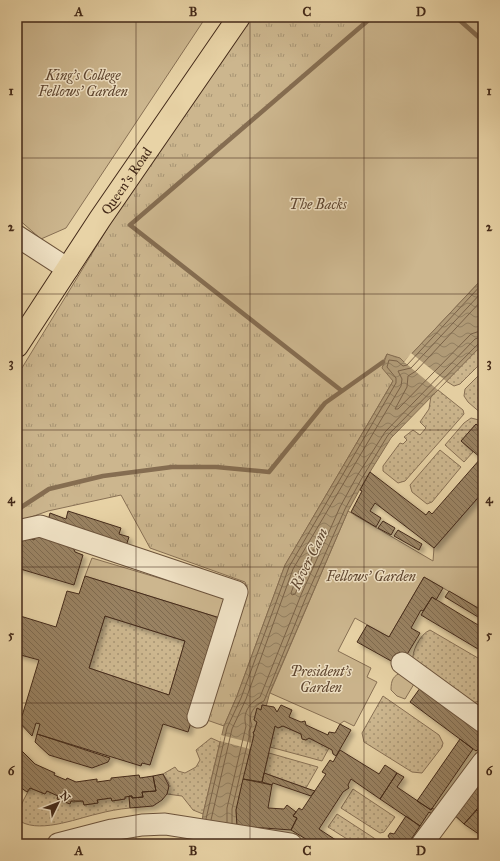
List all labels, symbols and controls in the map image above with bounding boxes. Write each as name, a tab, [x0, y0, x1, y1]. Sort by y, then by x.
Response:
text: A	[74, 4, 84, 20]
text: B	[189, 4, 198, 20]
text: C	[303, 4, 312, 20]
text: D	[416, 4, 426, 20]
park label: King's College Fellows' Garden	[37, 67, 128, 100]
text: 1	[8, 83, 14, 99]
text: 1	[486, 83, 492, 99]
street label: Queen's Road	[97, 144, 155, 218]
park label: The Backs	[289, 196, 348, 213]
text: 2	[8, 219, 15, 235]
text: 2	[486, 219, 493, 235]
text: 3	[8, 355, 14, 371]
text: 3	[486, 355, 492, 371]
text: 4	[7, 491, 15, 507]
text: 4	[485, 491, 493, 507]
water label: River Cam	[286, 525, 332, 594]
park label: Fellows' Garden	[325, 568, 416, 585]
text: 5	[8, 627, 15, 643]
text: 5	[486, 627, 493, 643]
park label: President's Garden	[290, 663, 353, 696]
text: 6	[8, 763, 16, 779]
text: 6	[486, 763, 494, 779]
north arrow	[38, 783, 78, 823]
text: N	[57, 789, 73, 805]
text: A	[74, 843, 84, 859]
text: B	[189, 843, 198, 859]
text: C	[303, 843, 312, 859]
text: D	[416, 843, 426, 859]

